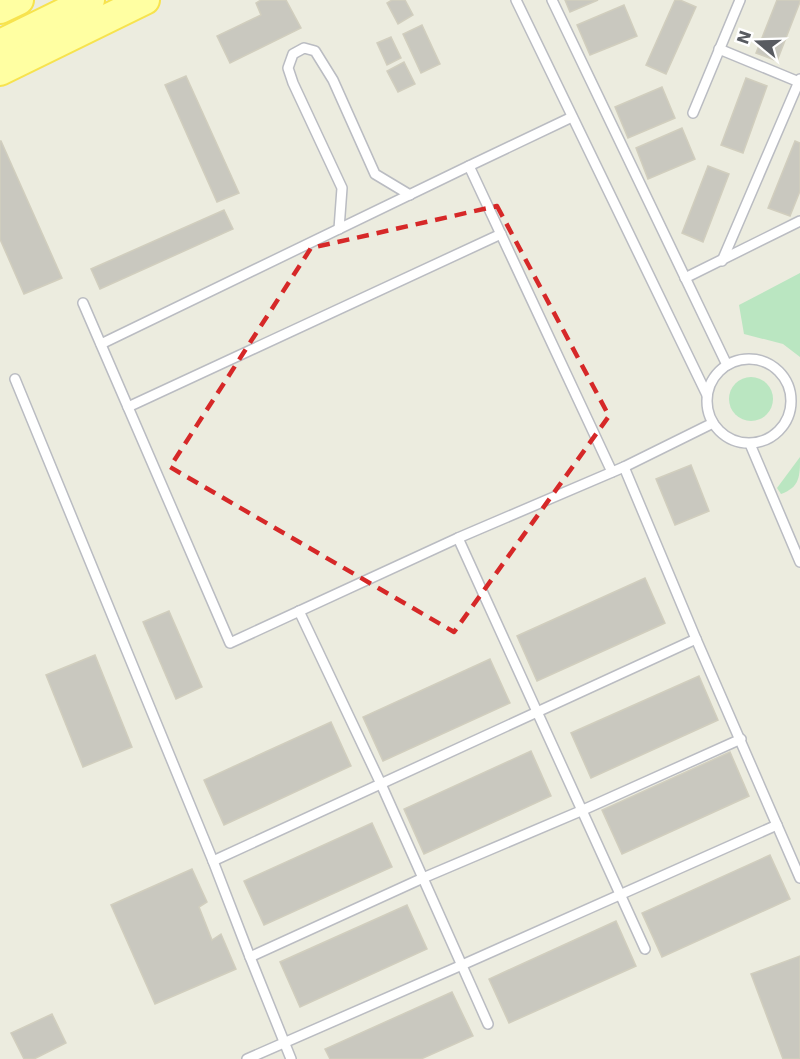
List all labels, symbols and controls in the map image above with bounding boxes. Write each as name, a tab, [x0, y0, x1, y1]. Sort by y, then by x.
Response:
north arrow	[728, 12, 788, 72]
text: N	[733, 28, 755, 47]

